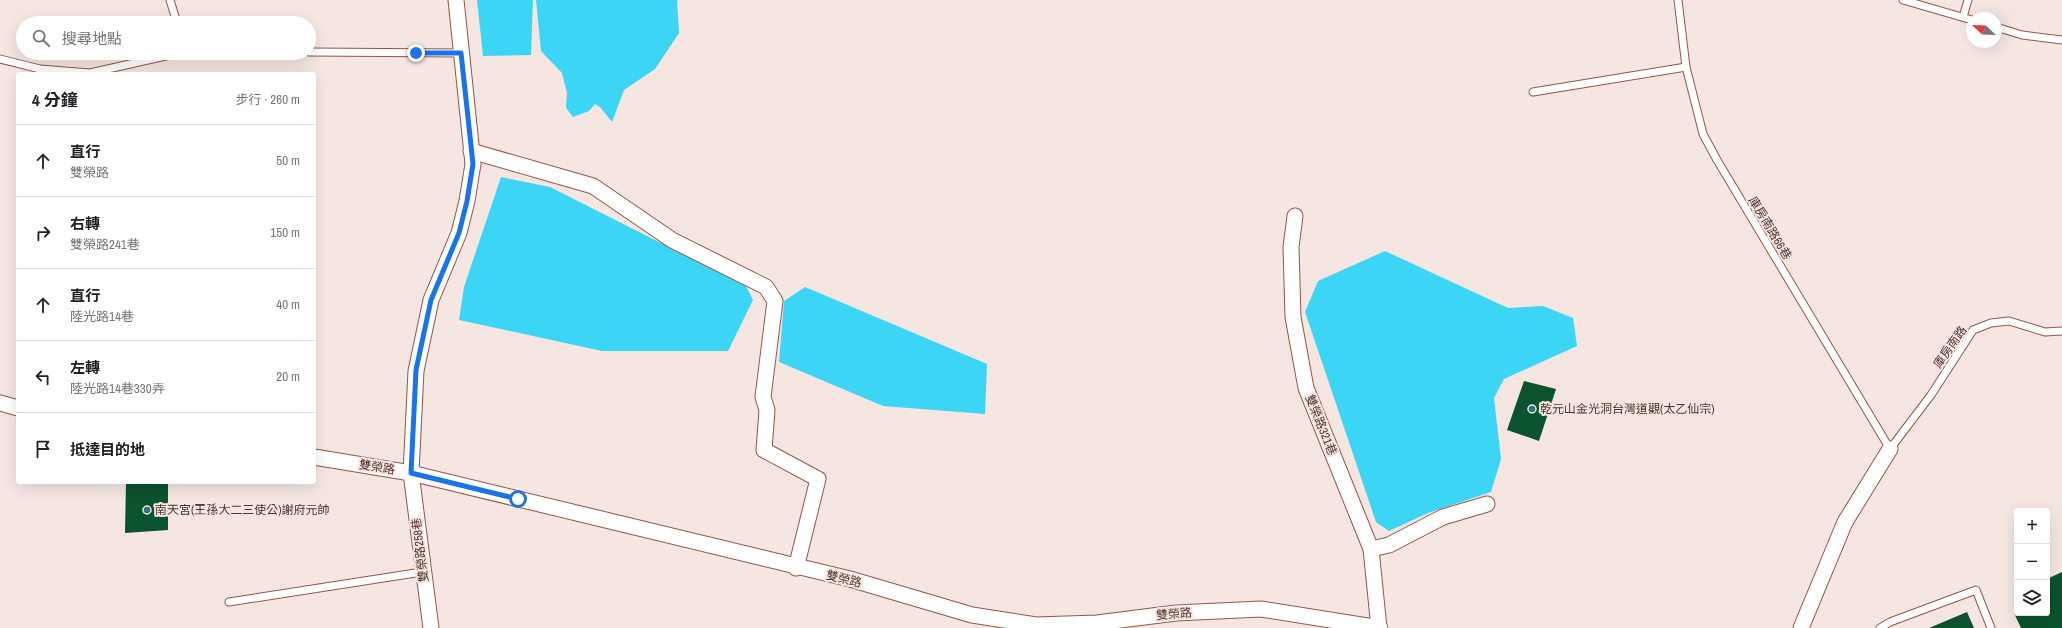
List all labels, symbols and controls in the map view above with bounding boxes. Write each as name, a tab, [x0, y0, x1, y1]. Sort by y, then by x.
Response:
north arrow	[1966, 12, 2002, 48]
search box	[16, 16, 316, 60]
icon: search	[30, 27, 52, 49]
text: 搜尋地點	[62, 28, 122, 49]
route end	[407, 44, 425, 62]
text: 4 分鐘	[32, 88, 78, 111]
text: 步行 · 260 m	[235, 91, 300, 108]
text: 直行	[70, 141, 100, 162]
icon: ahead	[32, 150, 54, 172]
text: 50 m	[276, 152, 300, 169]
text: 雙榮路	[70, 164, 109, 181]
street label: 庫房南路66巷	[1745, 193, 1795, 263]
text: 右轉	[70, 213, 100, 234]
icon: right	[32, 222, 54, 244]
text: 150 m	[270, 224, 300, 241]
text: 雙榮路241巷	[70, 236, 140, 253]
text: 直行	[70, 285, 100, 306]
icon: ahead	[32, 294, 54, 316]
text: 40 m	[276, 296, 300, 313]
text: 陸光路14巷	[70, 308, 134, 325]
street label: 庫房南路	[1930, 323, 1970, 371]
text: 左轉	[70, 357, 100, 378]
icon: left	[32, 366, 54, 388]
text: 20 m	[276, 368, 300, 385]
text: 陸光路14巷330弄	[70, 380, 165, 397]
street label: 雙榮路321巷	[1302, 392, 1340, 458]
place label: 乾元山金光洞台灣道觀(太乙仙宗)	[1540, 401, 1715, 417]
marker: 乾元山金光洞台灣道觀(太乙仙宗)	[1527, 404, 1537, 414]
icon: arrive	[32, 438, 54, 460]
text: 抵達目的地	[70, 439, 145, 460]
street label: 雙榮路	[358, 456, 396, 478]
route start	[509, 490, 527, 508]
place label: 南天宮(王孫大二三使公)謝府元帥	[155, 502, 330, 518]
marker: 南天宮(王孫大二三使公)謝府元帥	[142, 505, 152, 515]
map controls	[2014, 508, 2050, 616]
button: +	[2014, 508, 2050, 544]
street label: 雙榮路258巷	[408, 517, 432, 583]
button: −	[2014, 544, 2050, 580]
street label: 雙榮路	[825, 567, 863, 591]
button: layers	[2014, 580, 2050, 616]
street label: 雙榮路	[1155, 604, 1193, 624]

